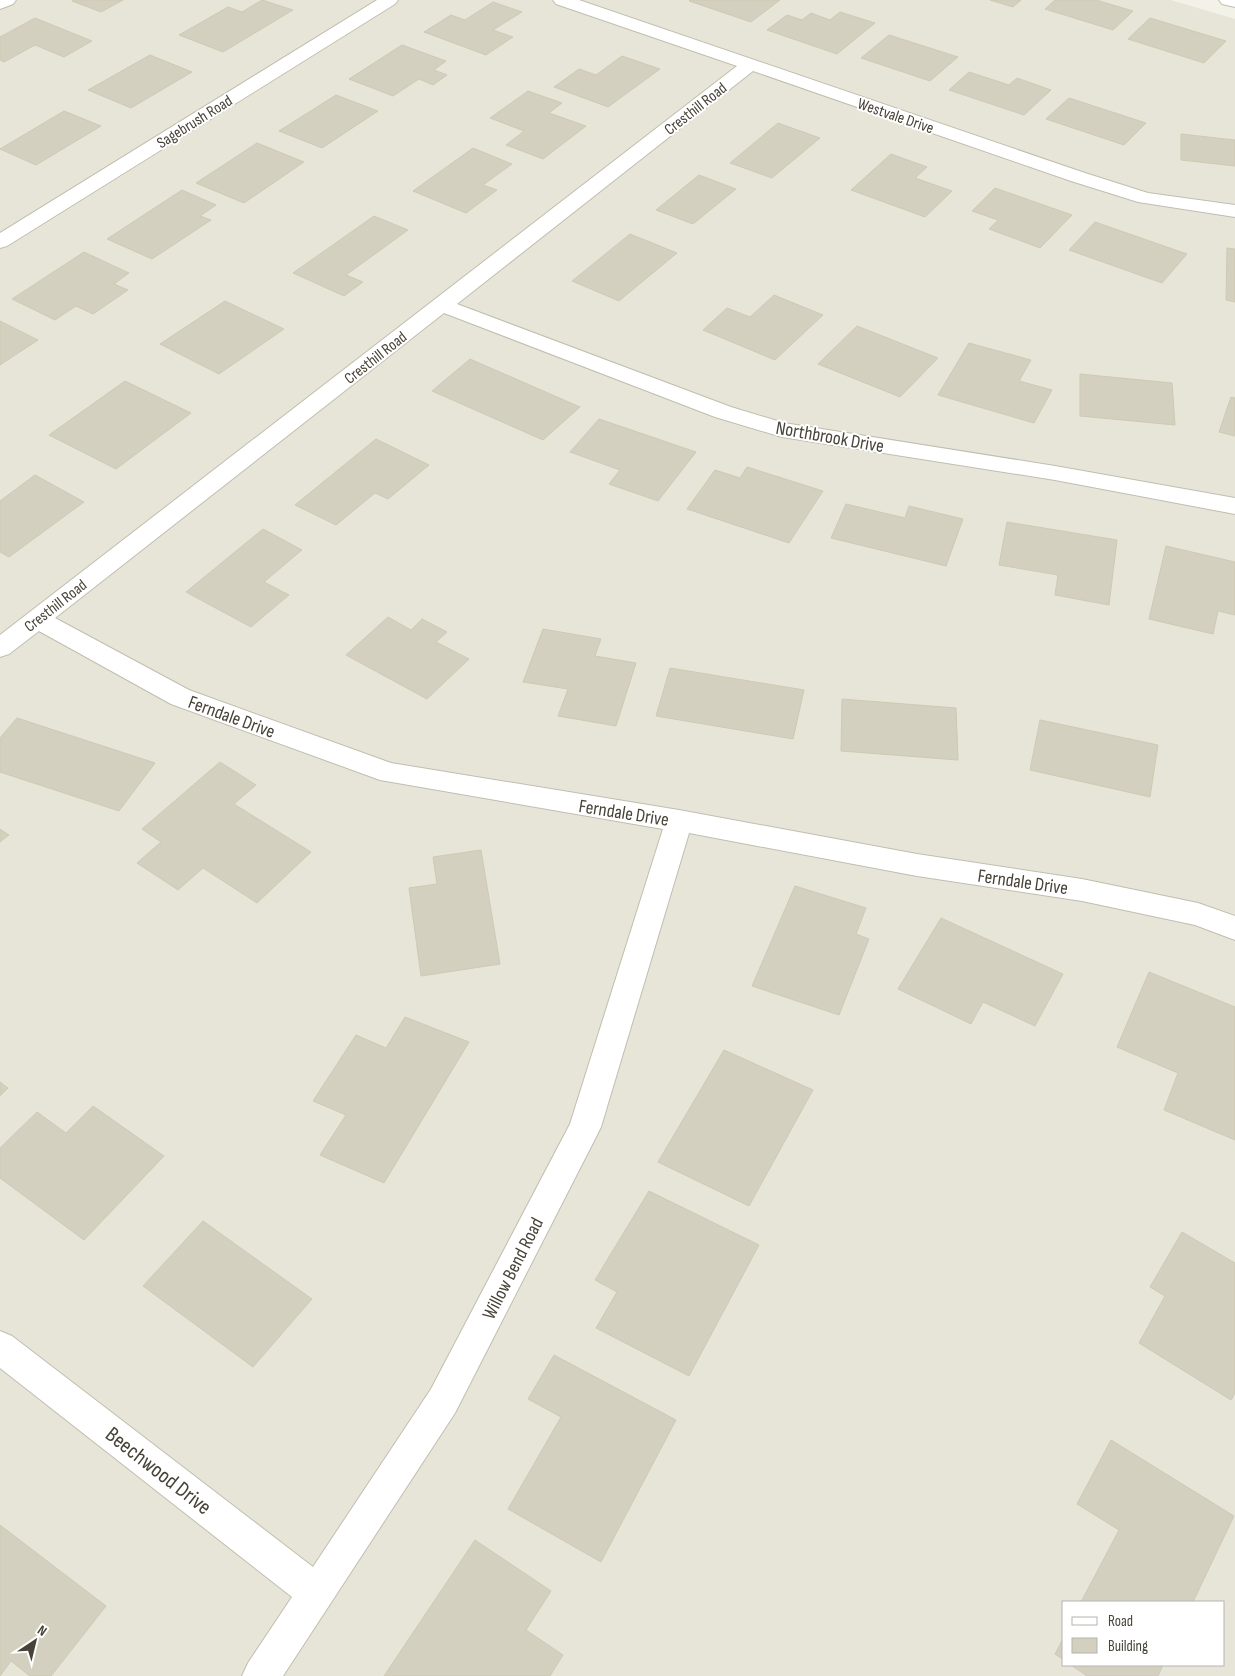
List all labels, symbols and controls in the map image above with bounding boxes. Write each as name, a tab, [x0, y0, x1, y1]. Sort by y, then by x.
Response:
street label: Cresthill Road	[661, 79, 731, 139]
street label: Sagebrush Road	[154, 92, 236, 153]
street label: Westvale Drive	[855, 95, 936, 138]
street label: Cresthill Road	[341, 328, 411, 388]
street label: Northbrook Drive	[774, 417, 886, 458]
street label: Cresthill Road	[21, 576, 91, 636]
street label: Ferndale Drive	[185, 691, 278, 744]
street label: Ferndale Drive	[577, 795, 670, 832]
street label: Ferndale Drive	[976, 865, 1069, 900]
street label: Willow Bend Road	[478, 1214, 549, 1323]
street label: Beechwood Drive	[100, 1421, 217, 1521]
legend	[1062, 1601, 1225, 1666]
text: Road	[1108, 1612, 1133, 1631]
north arrow	[10, 1616, 60, 1666]
text: N	[34, 1622, 50, 1640]
text: Building	[1108, 1637, 1148, 1656]

